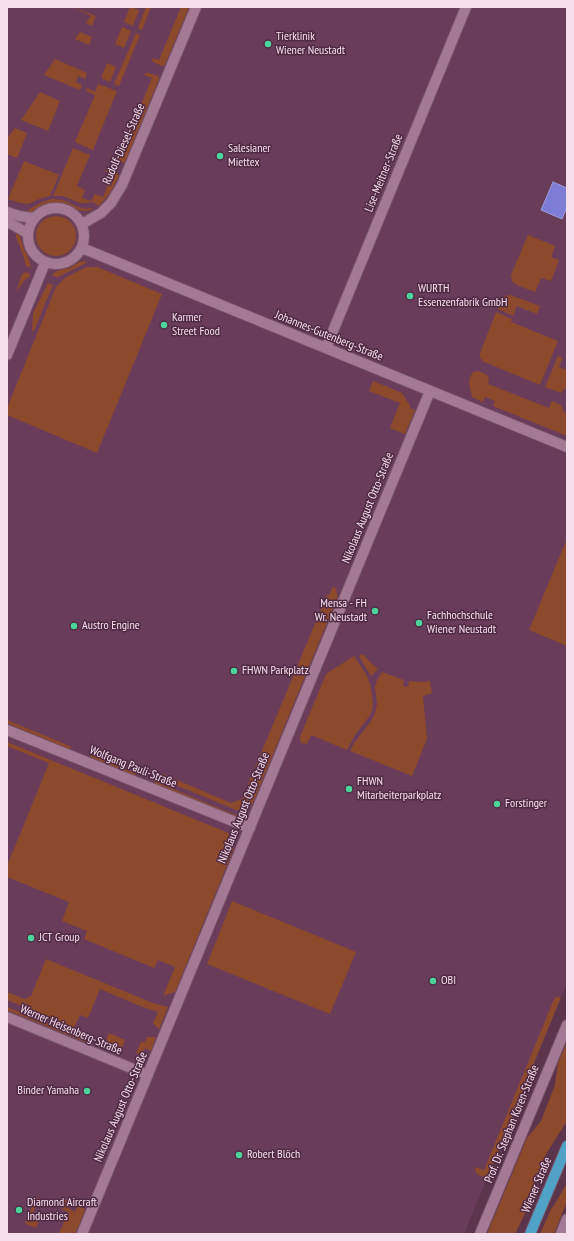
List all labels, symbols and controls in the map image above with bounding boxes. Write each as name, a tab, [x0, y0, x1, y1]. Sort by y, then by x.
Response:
place label: Tierklinik Wiener Neustadt	[276, 30, 345, 58]
marker: Tierklinik Wiener Neustadt	[263, 39, 273, 49]
street label: Rudolf-Diesel-Straße	[100, 101, 148, 187]
street label: Lise-Meitner-Straße	[362, 132, 406, 214]
place label: Salesianer Miettex	[228, 142, 271, 170]
marker: Salesianer Miettex	[215, 151, 225, 161]
place label: WURTH Essenzenfabrik GmbH	[418, 282, 507, 310]
marker: WURTH Essenzenfabrik GmbH	[405, 291, 415, 301]
street label: Johannes-Gutenberg-Straße	[273, 308, 385, 364]
place label: Karmer Street Food	[172, 311, 220, 339]
marker: Karmer Street Food	[159, 320, 169, 330]
street label: Nikolaus August Otto-Straße	[339, 450, 397, 566]
place label: Mensa - FH Wr. Neustadt	[315, 597, 367, 625]
marker: Mensa - FH Wr. Neustadt	[370, 606, 380, 616]
place label: Fachhochschule Wiener Neustadt	[427, 609, 496, 637]
marker: Fachhochschule Wiener Neustadt	[414, 618, 424, 628]
place label: Austro Engine	[82, 619, 140, 633]
marker: Austro Engine	[69, 621, 79, 631]
place label: FHWN Parkplatz	[242, 664, 309, 678]
marker: FHWN Parkplatz	[229, 666, 239, 676]
street label: Wolfgang Pauli-Straße	[87, 743, 179, 791]
street label: Nikolaus August Otto-Straße	[215, 750, 273, 866]
place label: FHWN Mitarbeiterparkplatz	[357, 775, 441, 803]
marker: FHWN Mitarbeiterparkplatz	[344, 784, 354, 794]
place label: Forstinger	[505, 797, 547, 811]
marker: Forstinger	[492, 799, 502, 809]
place label: JCT Group	[39, 931, 80, 945]
marker: JCT Group	[26, 933, 36, 943]
place label: OBI	[441, 974, 456, 988]
marker: OBI	[428, 976, 438, 986]
street label: Werner Heisenberg-Straße	[18, 1002, 124, 1058]
street label: Nikolaus August Otto-Straße	[91, 1050, 151, 1164]
street label: Prof. Dr. Stephan Koren-Straße	[482, 1063, 542, 1185]
place label: Binder Yamaha	[17, 1084, 79, 1098]
marker: Binder Yamaha	[82, 1086, 92, 1096]
place label: Robert Blöch	[247, 1148, 300, 1162]
marker: Robert Blöch	[234, 1150, 244, 1160]
street label: Wiener Straße	[519, 1155, 555, 1215]
place label: Diamond Aircraft Industries	[27, 1196, 97, 1224]
marker: Diamond Aircraft Industries	[14, 1205, 24, 1215]

